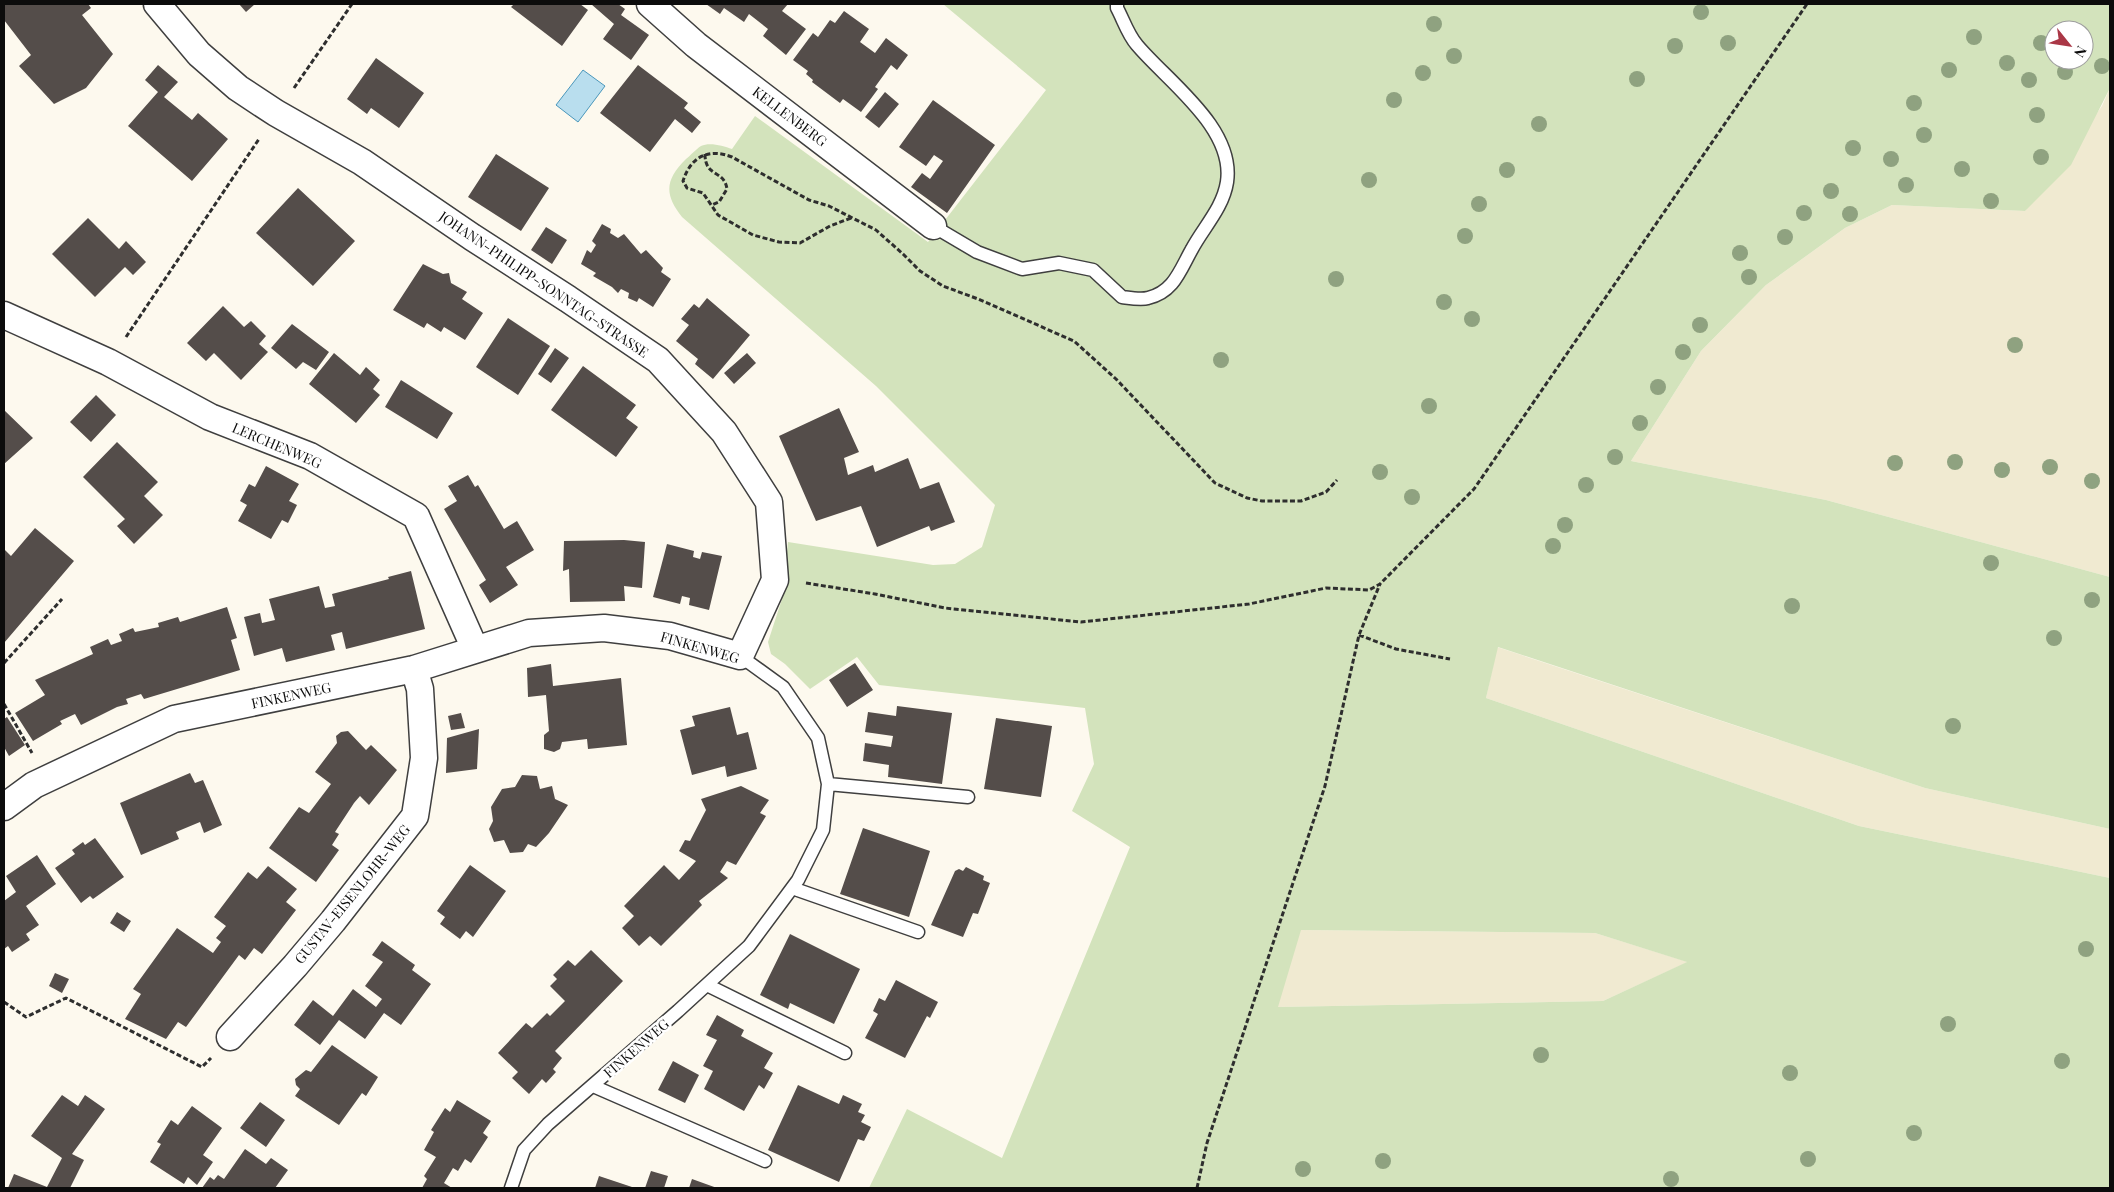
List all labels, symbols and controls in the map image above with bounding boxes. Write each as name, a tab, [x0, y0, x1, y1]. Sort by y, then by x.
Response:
north arrow	[2044, 20, 2094, 70]
text: N	[2070, 43, 2091, 61]
street label: KELLENBERG	[749, 82, 831, 150]
street label: JOHANN-PHILIPP-SONNTAG-STRASSE	[435, 206, 653, 361]
street label: LERCHENWEG	[229, 418, 325, 472]
street label: FINKENWEG	[658, 627, 742, 667]
street label: FINKENWEG	[249, 677, 333, 713]
street label: GUSTAV-EISENLOHR-WEG	[290, 820, 414, 968]
street label: FINKENWEG	[599, 1014, 673, 1082]

